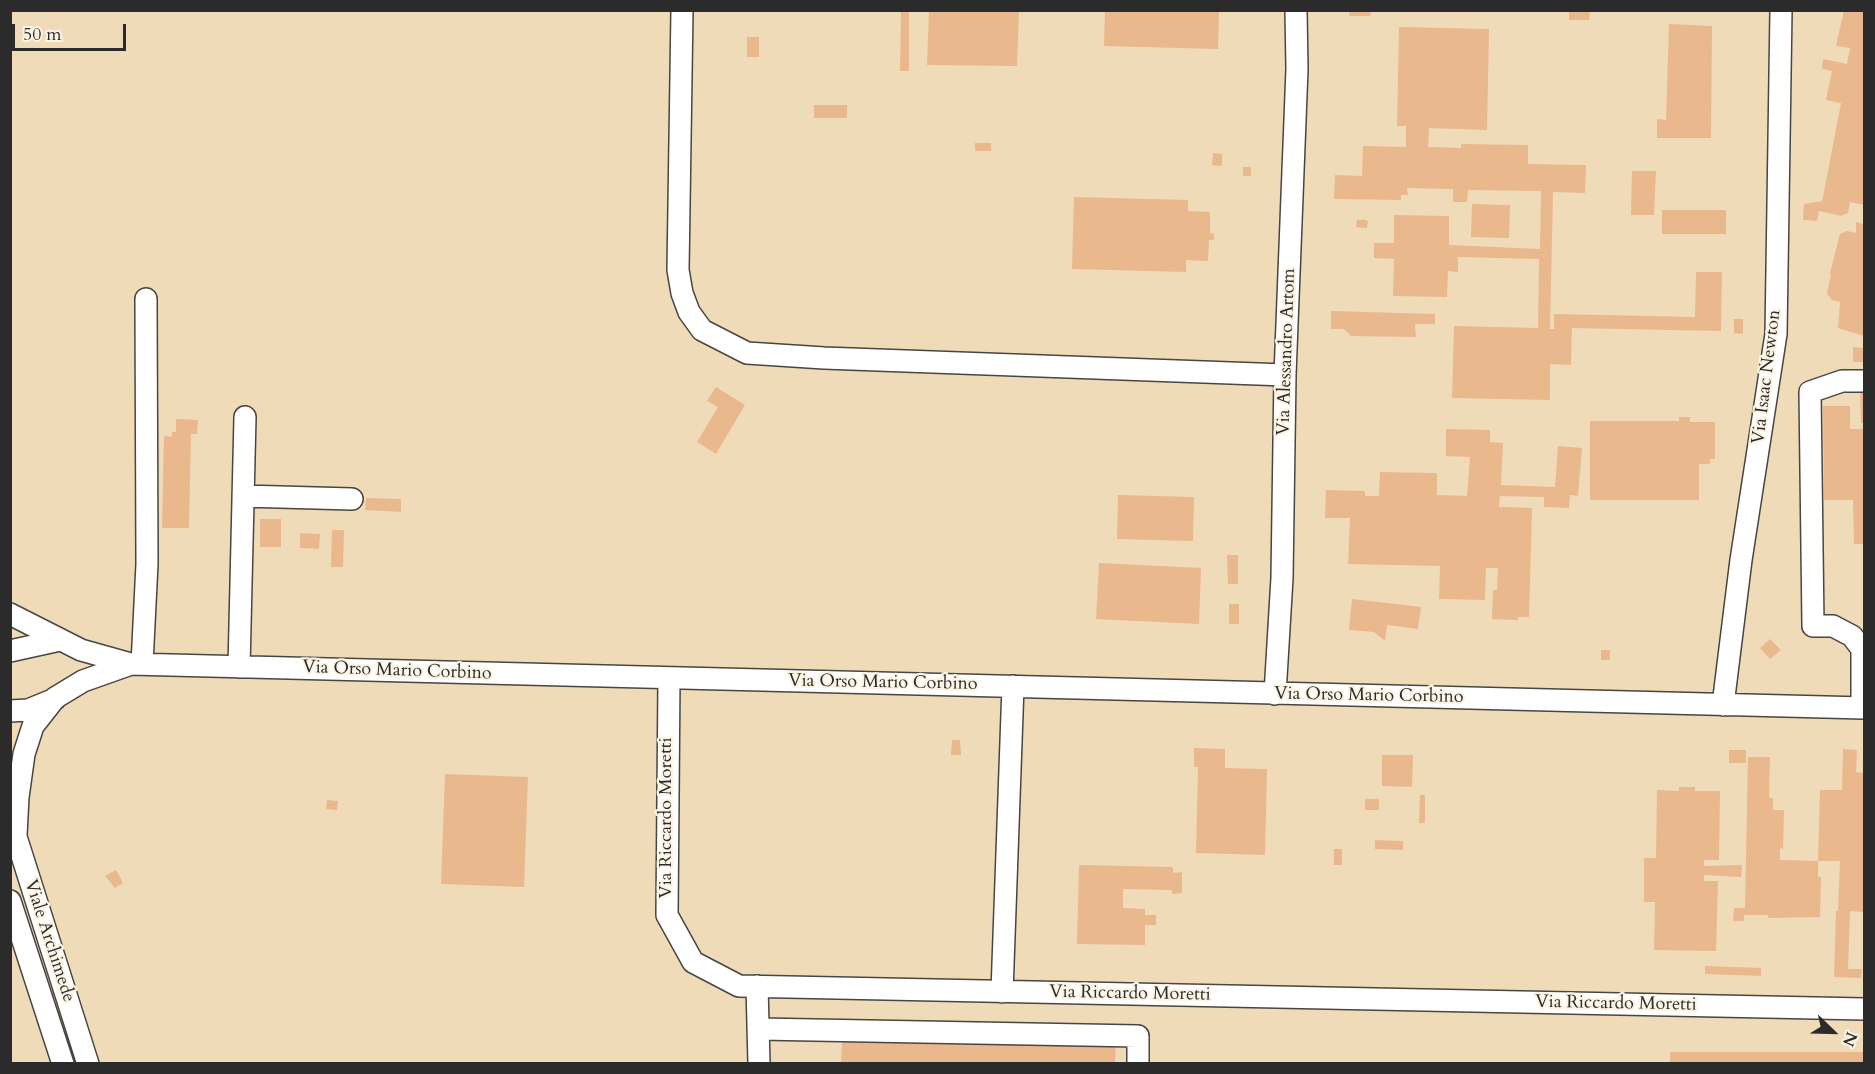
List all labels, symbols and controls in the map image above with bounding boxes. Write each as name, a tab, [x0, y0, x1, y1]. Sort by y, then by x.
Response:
scale bar	[15, 12, 129, 50]
text: 50 m	[23, 22, 62, 47]
street label: Via Alessandro Artom	[1273, 268, 1301, 436]
street label: Via Isaac Newton	[1748, 309, 1786, 445]
street label: Via Orso Mario Corbino	[302, 657, 492, 685]
street label: Via Orso Mario Corbino	[788, 671, 978, 695]
street label: Via Orso Mario Corbino	[1274, 684, 1464, 708]
street label: Via Riccardo Moretti	[656, 737, 678, 899]
street label: Viale Archimede	[19, 877, 79, 1005]
street label: Via Riccardo Moretti	[1049, 982, 1211, 1006]
street label: Via Riccardo Moretti	[1535, 992, 1697, 1016]
north arrow	[1803, 1002, 1863, 1062]
text: N	[1837, 1028, 1862, 1050]

